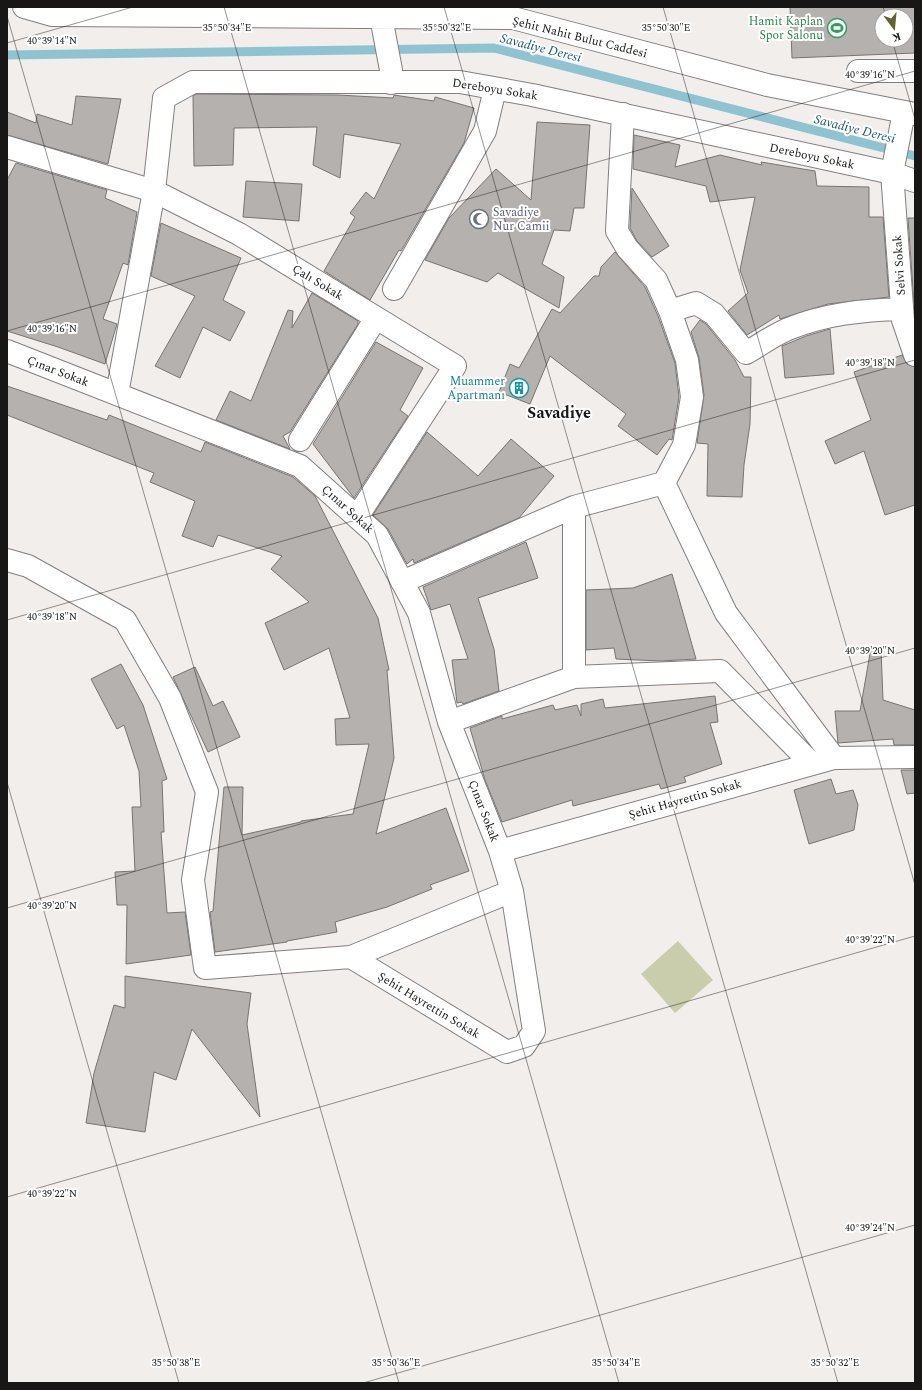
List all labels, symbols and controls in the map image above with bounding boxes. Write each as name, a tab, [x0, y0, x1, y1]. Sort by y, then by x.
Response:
north arrow	[874, 8, 914, 48]
street label: Şehit Nahit Bulut Caddesi	[510, 12, 650, 64]
place label: Hamit Kaplan Spor Salonu	[749, 12, 823, 45]
sports icon: Hamit Kaplan Spor Salonu	[826, 17, 848, 39]
text: 35°50'34"E	[203, 20, 251, 36]
text: 35°50'32"E	[423, 20, 471, 36]
text: 35°50'30"E	[642, 20, 690, 36]
water label: Savadiye Deresi	[498, 28, 584, 68]
text: K	[890, 28, 903, 47]
text: 40°39'14"N	[27, 33, 77, 49]
text: 40°39'16"N	[845, 67, 895, 83]
street label: Dereboyu Sokak	[451, 73, 539, 106]
water label: Savadiye Deresi	[812, 109, 898, 149]
street label: Dereboyu Sokak	[768, 138, 856, 175]
place label: Savadiye Nur Camii	[493, 203, 550, 236]
mosque icon: Savadiye Nur Camii	[468, 208, 490, 230]
street label: Selvi Sokak	[888, 234, 911, 296]
street label: Çalı Sokak	[288, 260, 347, 305]
text: 40°39'16"N	[27, 321, 77, 337]
street label: Çınar Sokak	[24, 351, 92, 392]
text: 40°39'18"N	[845, 355, 895, 371]
place label: Muammer Apartmanı	[447, 372, 505, 405]
building icon: Muammer Apartmanı	[508, 377, 530, 399]
district label: Savadiye	[527, 401, 591, 425]
street label: Çınar Sokak	[317, 481, 378, 538]
text: 40°39'18"N	[27, 609, 77, 625]
text: 40°39'20"N	[845, 643, 895, 659]
street label: Şehit Hayrettin Sokak	[626, 774, 744, 825]
street label: Çınar Sokak	[463, 777, 504, 845]
text: 40°39'20"N	[27, 898, 77, 914]
text: 40°39'22"N	[845, 932, 895, 948]
street label: Şehit Hayrettin Sokak	[374, 967, 484, 1044]
text: 40°39'22"N	[27, 1186, 77, 1202]
text: 40°39'24"N	[845, 1220, 895, 1236]
text: 35°50'38"E	[152, 1355, 200, 1371]
text: 35°50'36"E	[372, 1355, 420, 1371]
text: 35°50'34"E	[592, 1355, 640, 1371]
text: 35°50'32"E	[811, 1355, 859, 1371]

